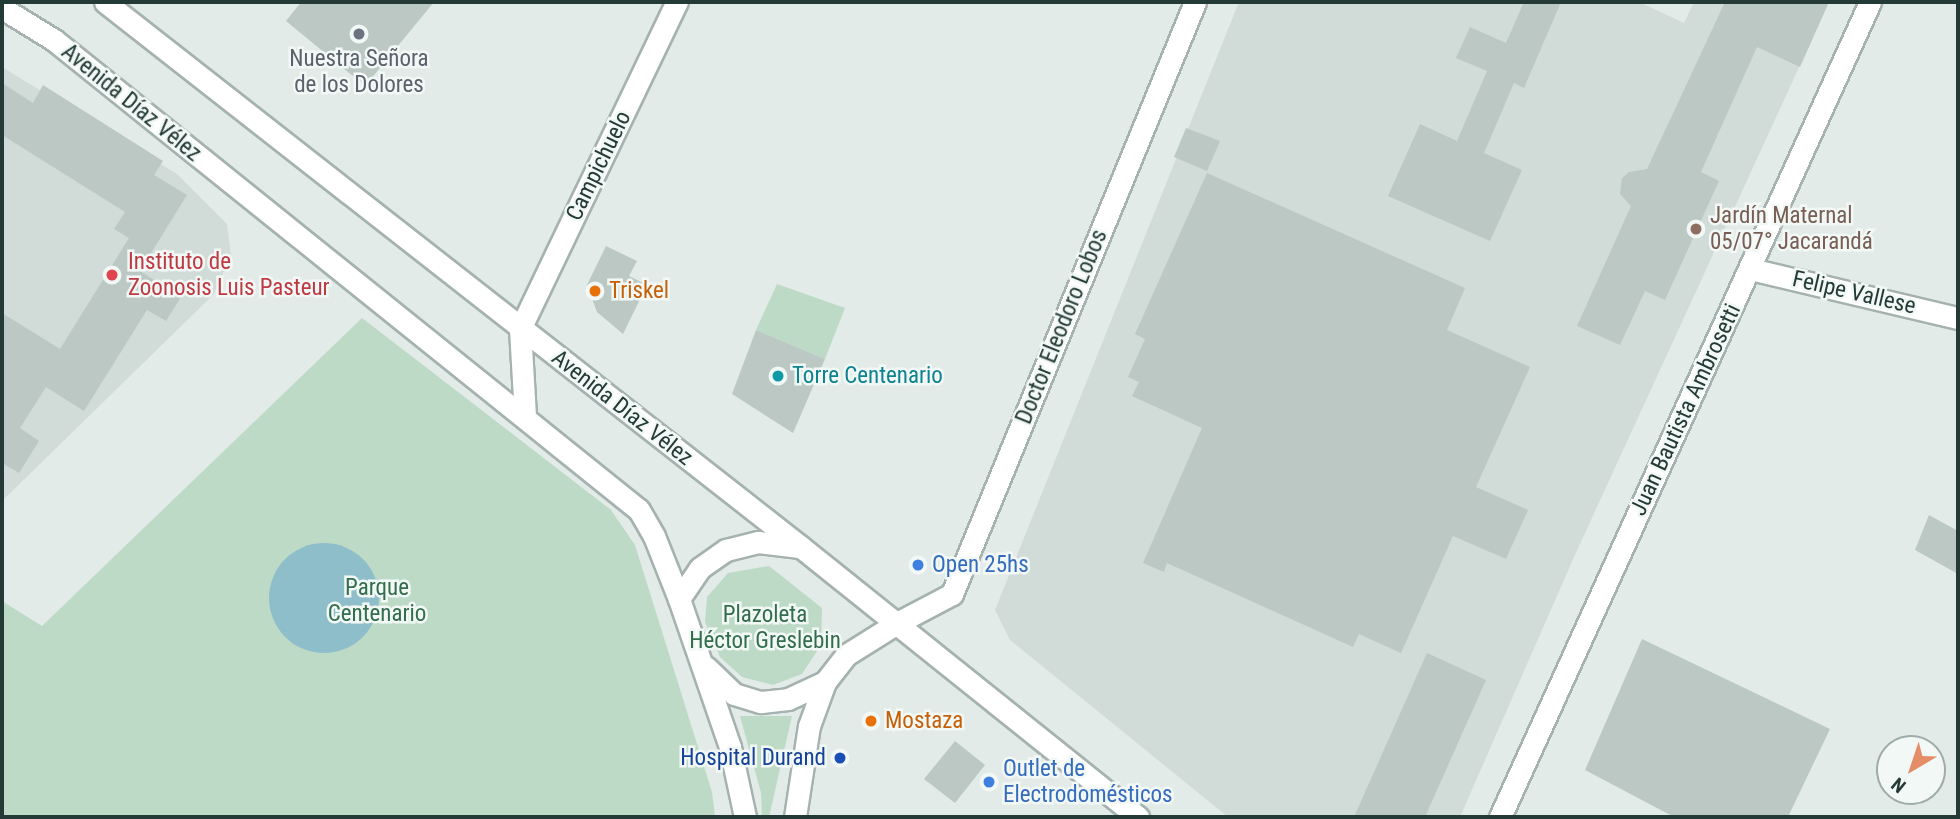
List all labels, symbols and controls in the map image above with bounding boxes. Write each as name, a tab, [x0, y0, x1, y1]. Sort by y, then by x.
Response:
marker: Nuestra Señora de los Dolores	[351, 26, 367, 42]
street label: Avenida Díaz Vélez	[56, 38, 206, 168]
place label: Nuestra Señora de los Dolores	[289, 45, 429, 99]
street label: Campichuelo	[561, 107, 637, 225]
place label: Jardín Maternal 05/07° Jacarandá	[1710, 202, 1873, 256]
marker: Jardín Maternal 05/07° Jacarandá	[1688, 221, 1704, 237]
street label: Doctor Eleodoro Lobos	[1010, 226, 1114, 428]
place label: Instituto de Zoonosis Luis Pasteur	[128, 248, 330, 302]
marker: Instituto de Zoonosis Luis Pasteur	[102, 265, 122, 285]
street label: Felipe Vallese	[1790, 265, 1918, 321]
place label: Triskel	[609, 277, 669, 305]
marker: Triskel	[587, 283, 603, 299]
street label: Juan Bautista Ambrosetti	[1625, 300, 1747, 520]
street label: Avenida Díaz Vélez	[546, 344, 698, 472]
place label: Torre Centenario	[792, 362, 943, 390]
marker: Torre Centenario	[770, 368, 786, 384]
place label: Open 25hs	[932, 551, 1029, 579]
marker: Open 25hs	[910, 557, 926, 573]
park label: Parque Centenario	[328, 574, 426, 628]
park label: Plazoleta Héctor Greslebin	[689, 601, 841, 655]
place label: Mostaza	[885, 707, 963, 735]
marker: Mostaza	[863, 713, 879, 729]
north arrow	[1876, 735, 1946, 805]
place label: Hospital Durand	[680, 744, 826, 772]
marker: Hospital Durand	[832, 750, 848, 766]
place label: Outlet de Electrodomésticos	[1003, 755, 1173, 809]
text: N	[1887, 773, 1910, 798]
marker: Outlet de Electrodomésticos	[981, 774, 997, 790]

